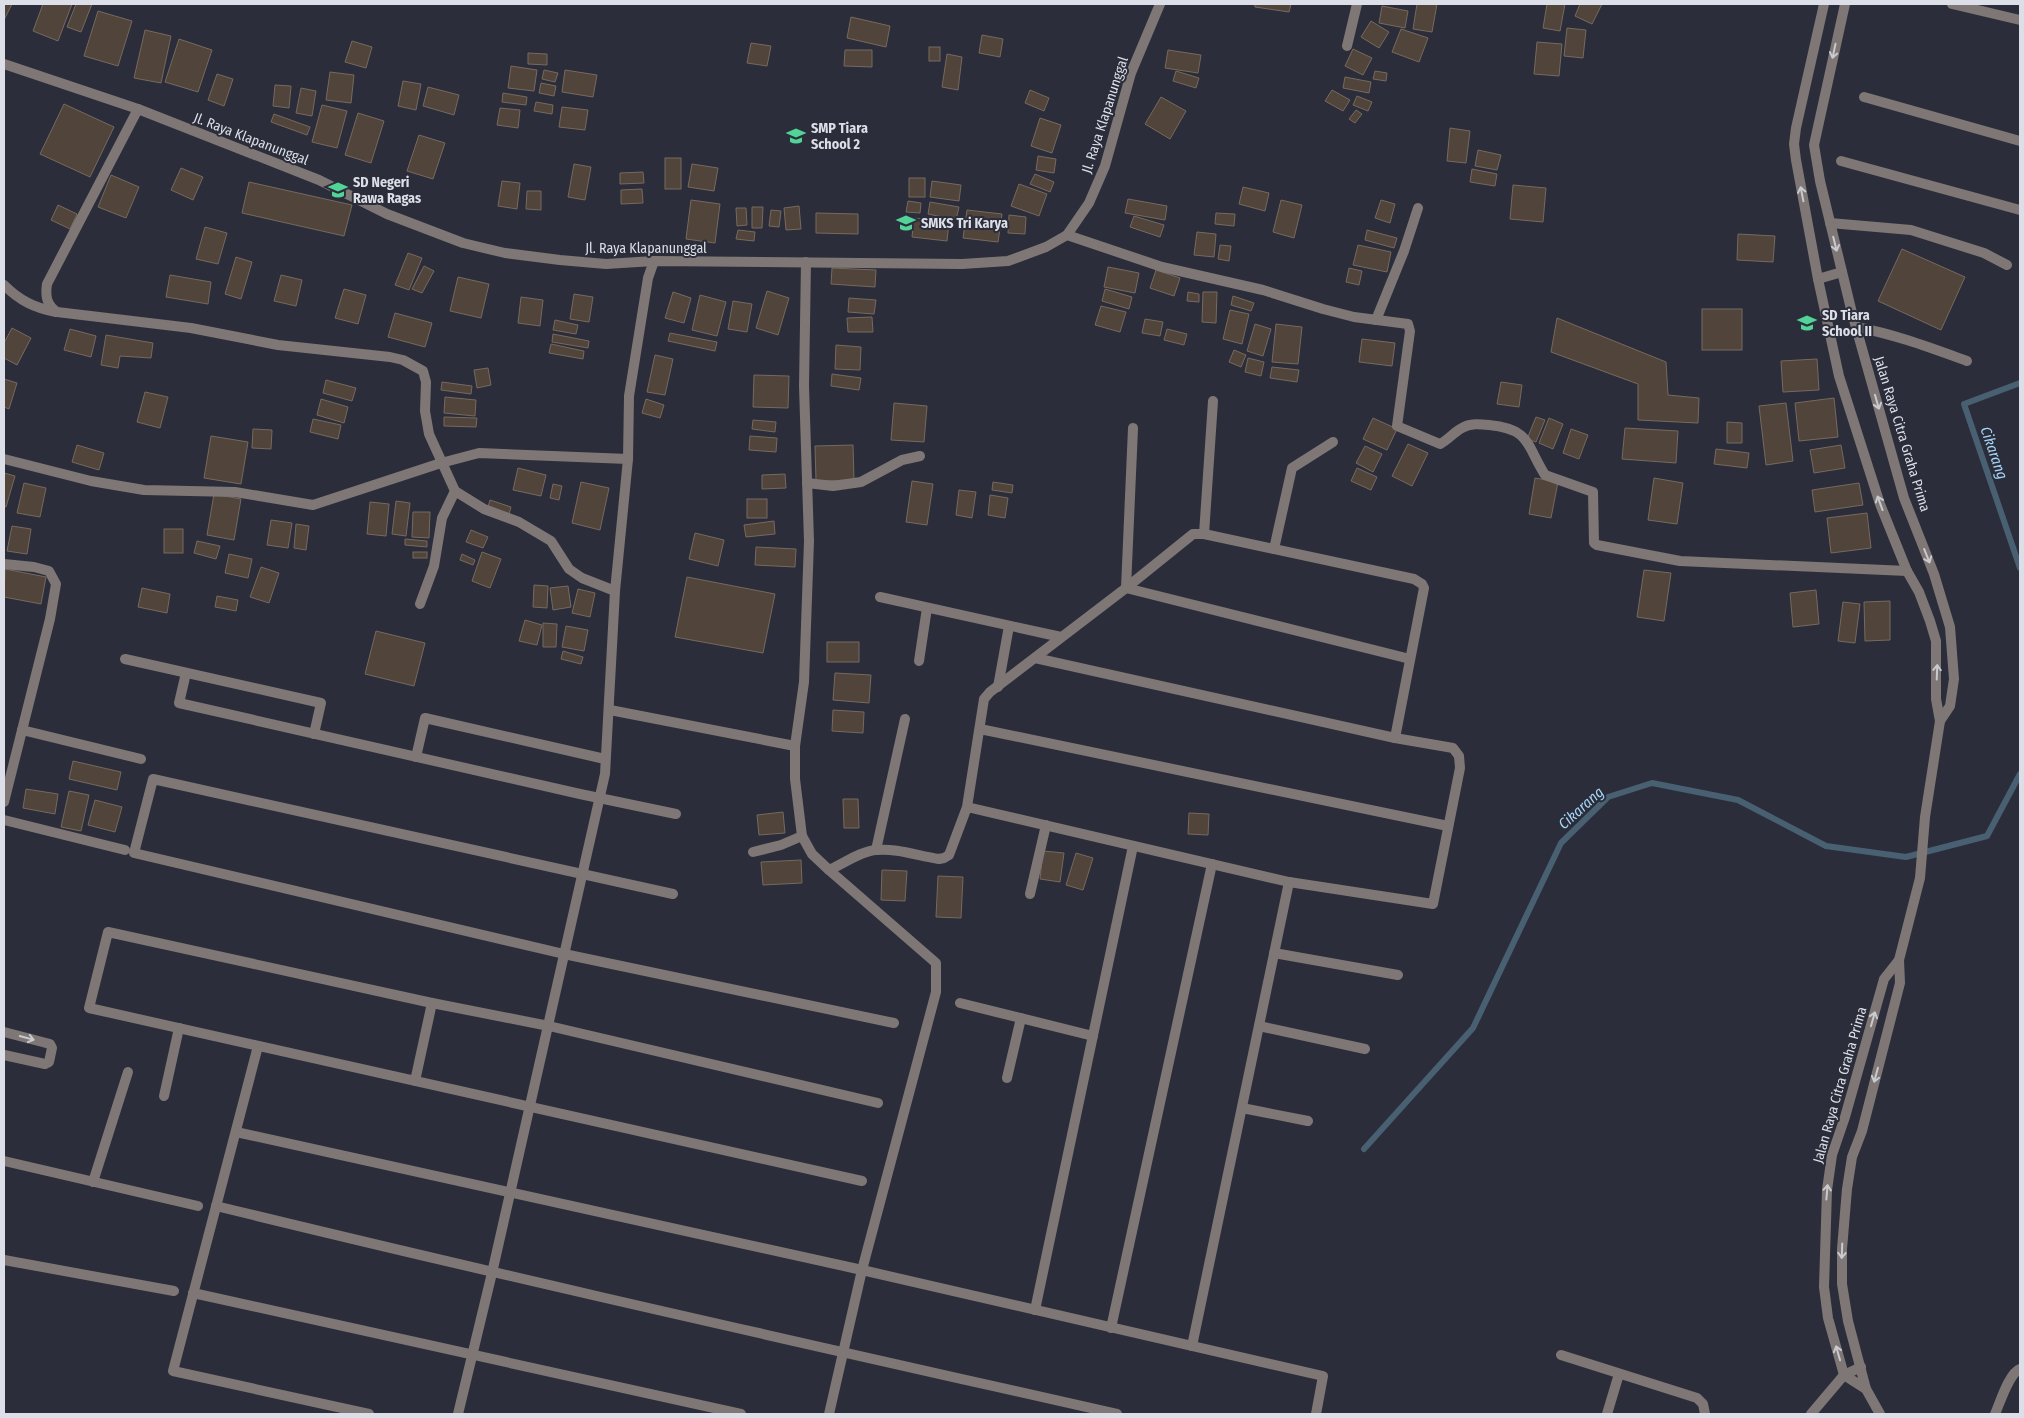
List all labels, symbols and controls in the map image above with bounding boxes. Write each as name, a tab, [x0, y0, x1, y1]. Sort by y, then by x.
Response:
one-way arrow	[1829, 43, 1838, 59]
street label: Jl. Raya Klapanunggal	[1078, 54, 1132, 175]
street label: Jl. Raya Klapanunggal	[191, 109, 311, 169]
place label: SMP Tiara School 2	[811, 120, 868, 153]
school or university icon: SMP Tiara School 2	[785, 125, 807, 147]
place label: SD Negeri Rawa Ragas	[353, 174, 421, 207]
school or university icon: SD Negeri Rawa Ragas	[327, 179, 349, 201]
one-way arrow	[1797, 186, 1806, 202]
school or university icon: SMKS Tri Karya	[895, 212, 917, 234]
place label: SMKS Tri Karya	[921, 215, 1008, 232]
one-way arrow	[1831, 236, 1840, 252]
street label: Jl. Raya Klapanunggal	[585, 240, 707, 257]
place label: SD Tiara School II	[1822, 307, 1872, 340]
school or university icon: SD Tiara School II	[1796, 312, 1818, 334]
street label: Jalan Raya Citra Graha Prima	[1870, 354, 1934, 514]
one-way arrow	[1872, 393, 1882, 409]
water label: Cikarang	[1977, 424, 2011, 482]
one-way arrow	[1875, 496, 1884, 512]
one-way arrow	[1923, 548, 1932, 563]
one-way arrow	[1932, 664, 1942, 680]
water label: Cikarang	[1555, 783, 1607, 833]
street label: Jalan Raya Citra Graha Prima	[1810, 1005, 1871, 1165]
one-way arrow	[1869, 1011, 1879, 1027]
one-way arrow	[18, 1034, 34, 1043]
one-way arrow	[1871, 1067, 1880, 1083]
one-way arrow	[1823, 1185, 1832, 1201]
one-way arrow	[1837, 1242, 1847, 1259]
one-way arrow	[1832, 1346, 1842, 1362]

